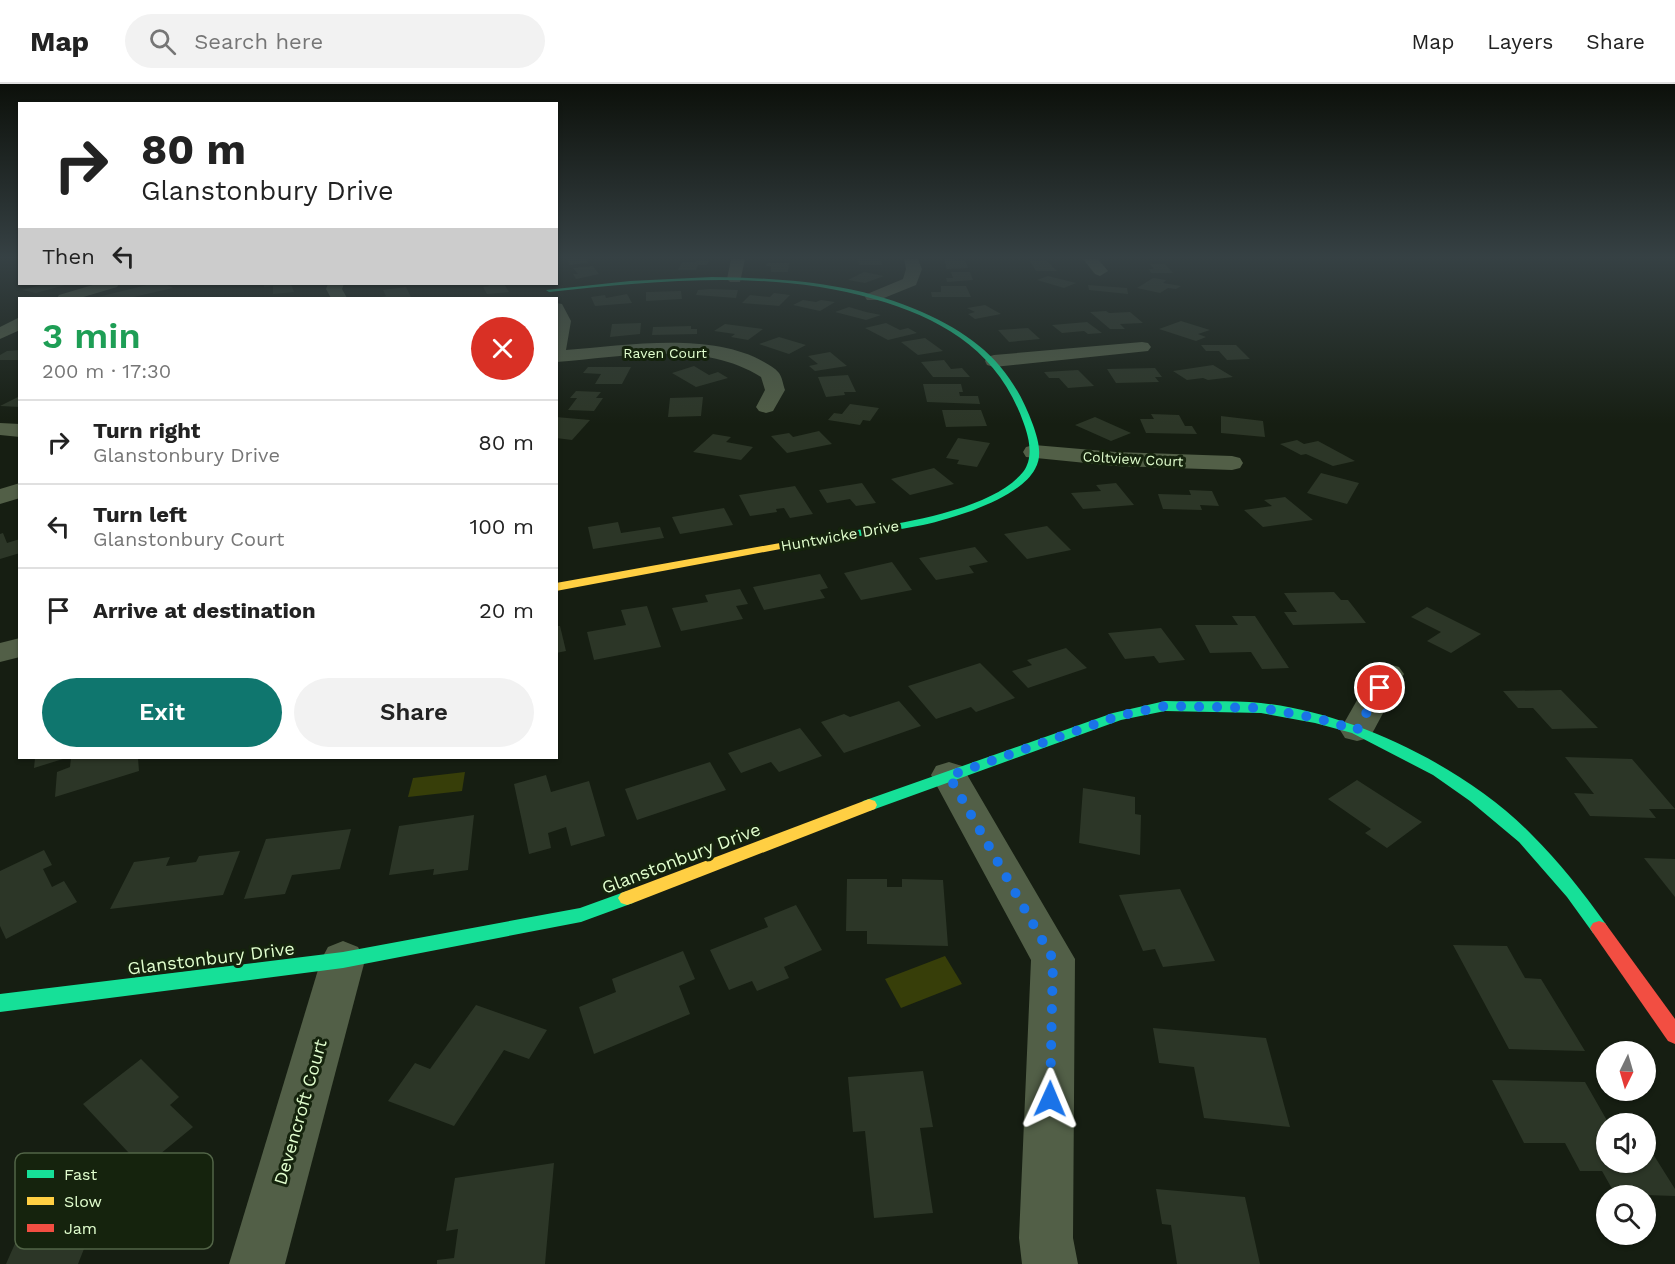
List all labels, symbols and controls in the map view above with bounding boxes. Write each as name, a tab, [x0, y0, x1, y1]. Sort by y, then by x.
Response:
search box	[125, 14, 545, 68]
text: Map	[30, 25, 89, 58]
icon: search	[146, 25, 179, 58]
text: Search here	[194, 29, 323, 54]
text: Map	[1411, 29, 1454, 54]
text: Layers	[1487, 29, 1553, 54]
text: Share	[1586, 29, 1645, 54]
text: 80 m	[141, 125, 246, 174]
icon: right	[42, 126, 120, 204]
text: Glanstonbury Drive	[141, 175, 393, 207]
icon: left	[107, 240, 140, 273]
text: Then	[42, 244, 95, 269]
text: 3 min	[42, 315, 141, 357]
button: close	[471, 317, 534, 380]
street label: Raven Court	[623, 345, 707, 361]
text: 200 m · 17:30	[42, 359, 171, 383]
text: Turn right	[93, 418, 200, 443]
icon: right	[42, 426, 75, 459]
text: 80 m	[478, 430, 534, 455]
text: Glanstonbury Drive	[93, 443, 280, 467]
street label: Coltview Court	[1082, 448, 1184, 470]
text: Turn left	[93, 502, 187, 527]
icon: left	[42, 510, 75, 543]
text: 100 m	[470, 514, 534, 539]
street label: Huntwicke Drive	[779, 517, 901, 555]
text: Glanstonbury Court	[93, 527, 284, 551]
icon: arrive	[42, 594, 75, 627]
text: Arrive at destination	[93, 598, 316, 623]
text: 20 m	[479, 598, 534, 623]
pin	[1354, 662, 1405, 713]
icon: arrive	[1363, 671, 1396, 704]
button: Exit	[42, 678, 282, 747]
button: Share	[294, 678, 534, 747]
street label: Glanstonbury Drive	[599, 818, 763, 898]
street label: Glanstonbury Drive	[126, 937, 296, 979]
street label: Devencroft Court	[269, 1036, 331, 1187]
north arrow	[1596, 1041, 1656, 1101]
map controls	[1596, 1041, 1656, 1245]
position arrow	[1018, 1067, 1082, 1131]
button: sound	[1596, 1113, 1656, 1173]
legend	[15, 1153, 213, 1249]
text: Fast	[64, 1165, 97, 1184]
button: search	[1596, 1185, 1656, 1245]
text: Slow	[64, 1192, 102, 1211]
text: Jam	[64, 1219, 97, 1238]

